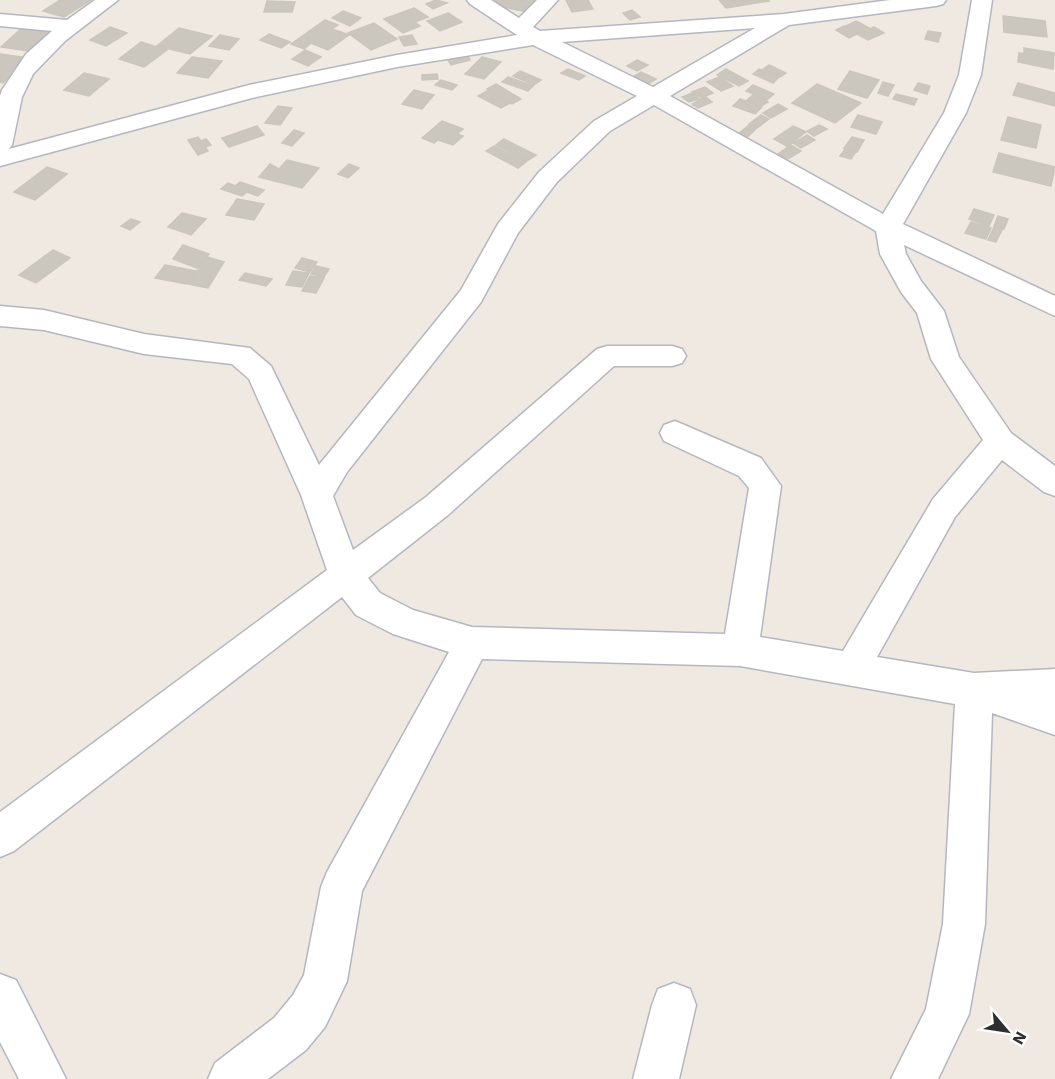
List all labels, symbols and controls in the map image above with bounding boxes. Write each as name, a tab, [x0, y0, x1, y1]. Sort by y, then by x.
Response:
north arrow	[977, 1001, 1037, 1061]
text: N	[1008, 1028, 1031, 1048]

